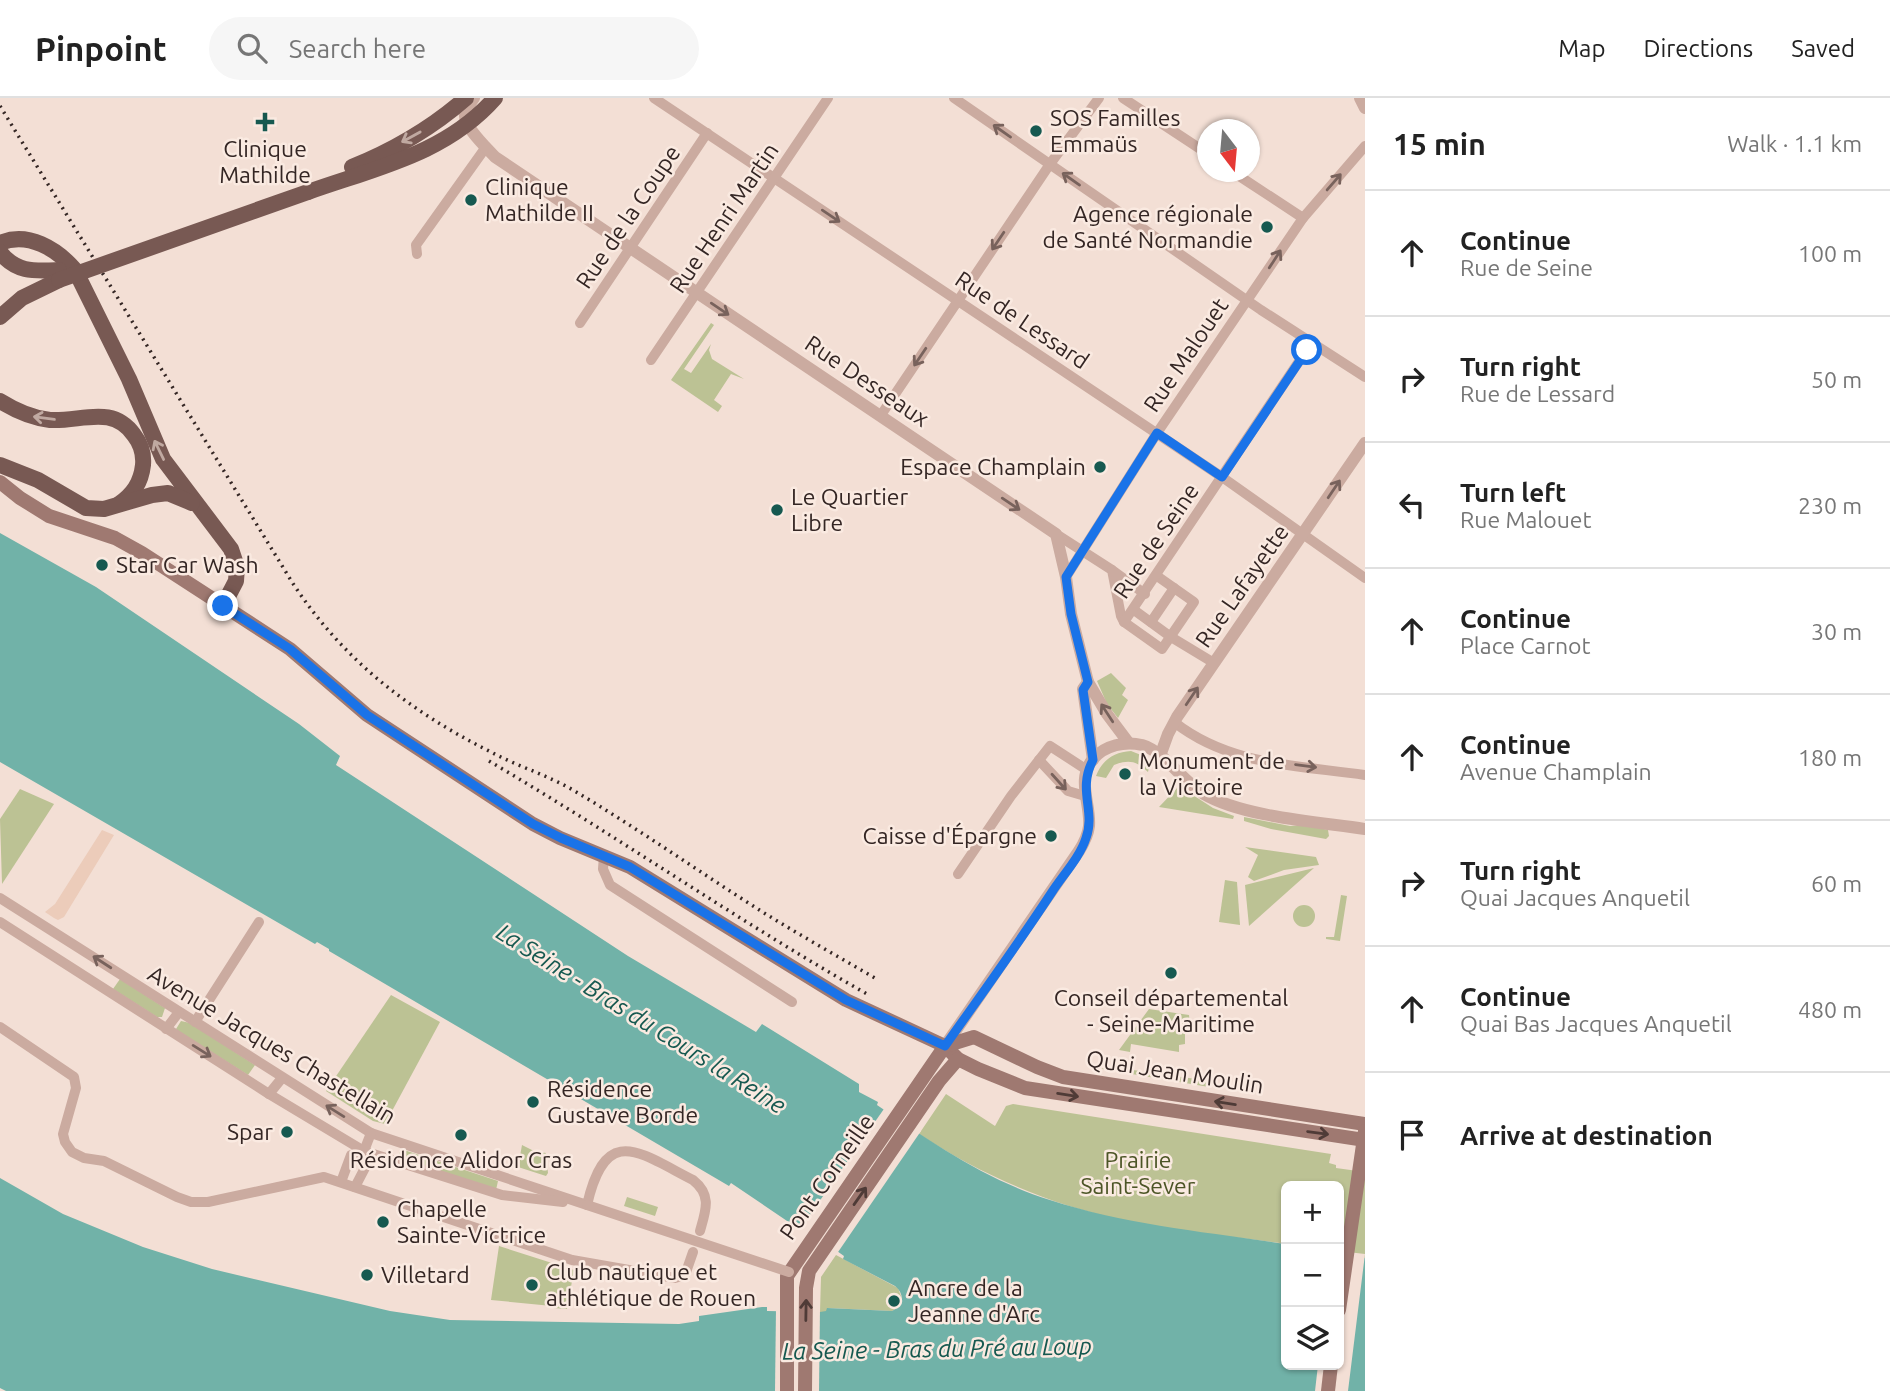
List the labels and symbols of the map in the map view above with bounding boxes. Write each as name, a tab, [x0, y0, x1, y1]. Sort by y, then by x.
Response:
place label: SOS Familles Emmaüs	[1050, 105, 1180, 156]
marker: Clinique Mathilde	[255, 112, 275, 132]
north arrow	[1197, 119, 1260, 182]
marker: SOS Familles Emmaüs	[1028, 123, 1044, 139]
one-way arrow	[993, 124, 1012, 138]
one-way arrow	[401, 131, 422, 144]
place label: Clinique Mathilde	[219, 136, 311, 187]
street label: Rue Henri Martin	[664, 138, 783, 297]
street label: Rue de la Coupe	[571, 141, 685, 293]
one-way arrow	[1062, 172, 1081, 186]
one-way arrow	[1326, 173, 1342, 191]
place label: Clinique Mathilde II	[485, 174, 594, 225]
marker: Clinique Mathilde II	[463, 192, 479, 208]
place label: Agence régionale de Santé Normandie	[1042, 201, 1253, 252]
one-way arrow	[821, 209, 840, 223]
marker: Agence régionale de Santé Normandie	[1259, 219, 1275, 235]
one-way arrow	[991, 231, 1005, 250]
one-way arrow	[1268, 250, 1282, 270]
street label: Rue de Lessard	[951, 266, 1094, 373]
street label: Rue Malouet	[1138, 293, 1233, 416]
one-way arrow	[710, 302, 730, 316]
street label: Rue Desseaux	[801, 330, 934, 431]
route start	[1291, 334, 1322, 365]
one-way arrow	[913, 347, 927, 366]
one-way arrow	[33, 412, 56, 425]
one-way arrow	[151, 440, 165, 461]
place label: Espace Champlain	[900, 454, 1086, 479]
marker: Espace Champlain	[1092, 459, 1108, 475]
street label: Rue de Seine	[1108, 479, 1203, 603]
one-way arrow	[1327, 480, 1341, 499]
place label: Le Quartier Libre	[791, 484, 909, 535]
one-way arrow	[1001, 497, 1020, 511]
marker: Le Quartier Libre	[769, 502, 785, 518]
street label: Rue Lafayette	[1190, 520, 1293, 652]
place label: Star Car Wash	[116, 552, 259, 577]
marker: Star Car Wash	[94, 557, 110, 573]
route end	[207, 590, 238, 621]
one-way arrow	[1185, 687, 1199, 706]
one-way arrow	[1100, 704, 1114, 723]
place label: Monument de la Victoire	[1139, 748, 1285, 799]
one-way arrow	[1294, 760, 1317, 773]
marker: Monument de la Victoire	[1117, 766, 1133, 782]
one-way arrow	[1051, 773, 1068, 790]
place label: Caisse d'Épargne	[863, 822, 1037, 848]
marker: Caisse d'Épargne	[1043, 828, 1059, 844]
water label: La Seine - Bras du Cours la Reine	[492, 918, 791, 1119]
one-way arrow	[92, 955, 112, 969]
street label: Avenue Jacques Chastellain	[144, 961, 401, 1129]
marker: Conseil départemental - Seine-Maritime	[1163, 965, 1179, 981]
place label: Conseil départemental - Seine-Maritime	[1054, 985, 1288, 1036]
one-way arrow	[191, 1045, 211, 1059]
street label: Quai Jean Moulin	[1085, 1045, 1266, 1098]
place label: Résidence Gustave Borde	[547, 1076, 698, 1127]
one-way arrow	[1057, 1089, 1079, 1102]
marker: Résidence Gustave Borde	[525, 1094, 541, 1110]
one-way arrow	[1214, 1096, 1237, 1109]
one-way arrow	[326, 1103, 345, 1118]
street label: Pont Corneille	[774, 1109, 879, 1244]
place label: Spar	[227, 1119, 273, 1144]
marker: Spar	[279, 1124, 295, 1140]
marker: Résidence Alidor Cras	[453, 1127, 469, 1143]
one-way arrow	[1306, 1127, 1329, 1140]
place label: Résidence Alidor Cras	[350, 1147, 572, 1172]
park label: Prairie Saint-Sever	[1080, 1147, 1196, 1198]
one-way arrow	[853, 1187, 867, 1206]
place label: Chapelle Sainte-Victrice	[397, 1196, 546, 1247]
marker: Chapelle Sainte-Victrice	[375, 1214, 391, 1230]
place label: Club nautique et athlétique de Rouen	[546, 1259, 756, 1310]
place label: Villetard	[381, 1262, 470, 1287]
marker: Villetard	[359, 1267, 375, 1283]
place label: Ancre de la Jeanne d'Arc	[908, 1275, 1040, 1326]
marker: Club nautique et athlétique de Rouen	[524, 1277, 540, 1293]
marker: Ancre de la Jeanne d'Arc	[886, 1293, 902, 1309]
one-way arrow	[799, 1298, 812, 1321]
water label: La Seine - Bras du Pré au Loup	[782, 1332, 1092, 1365]

